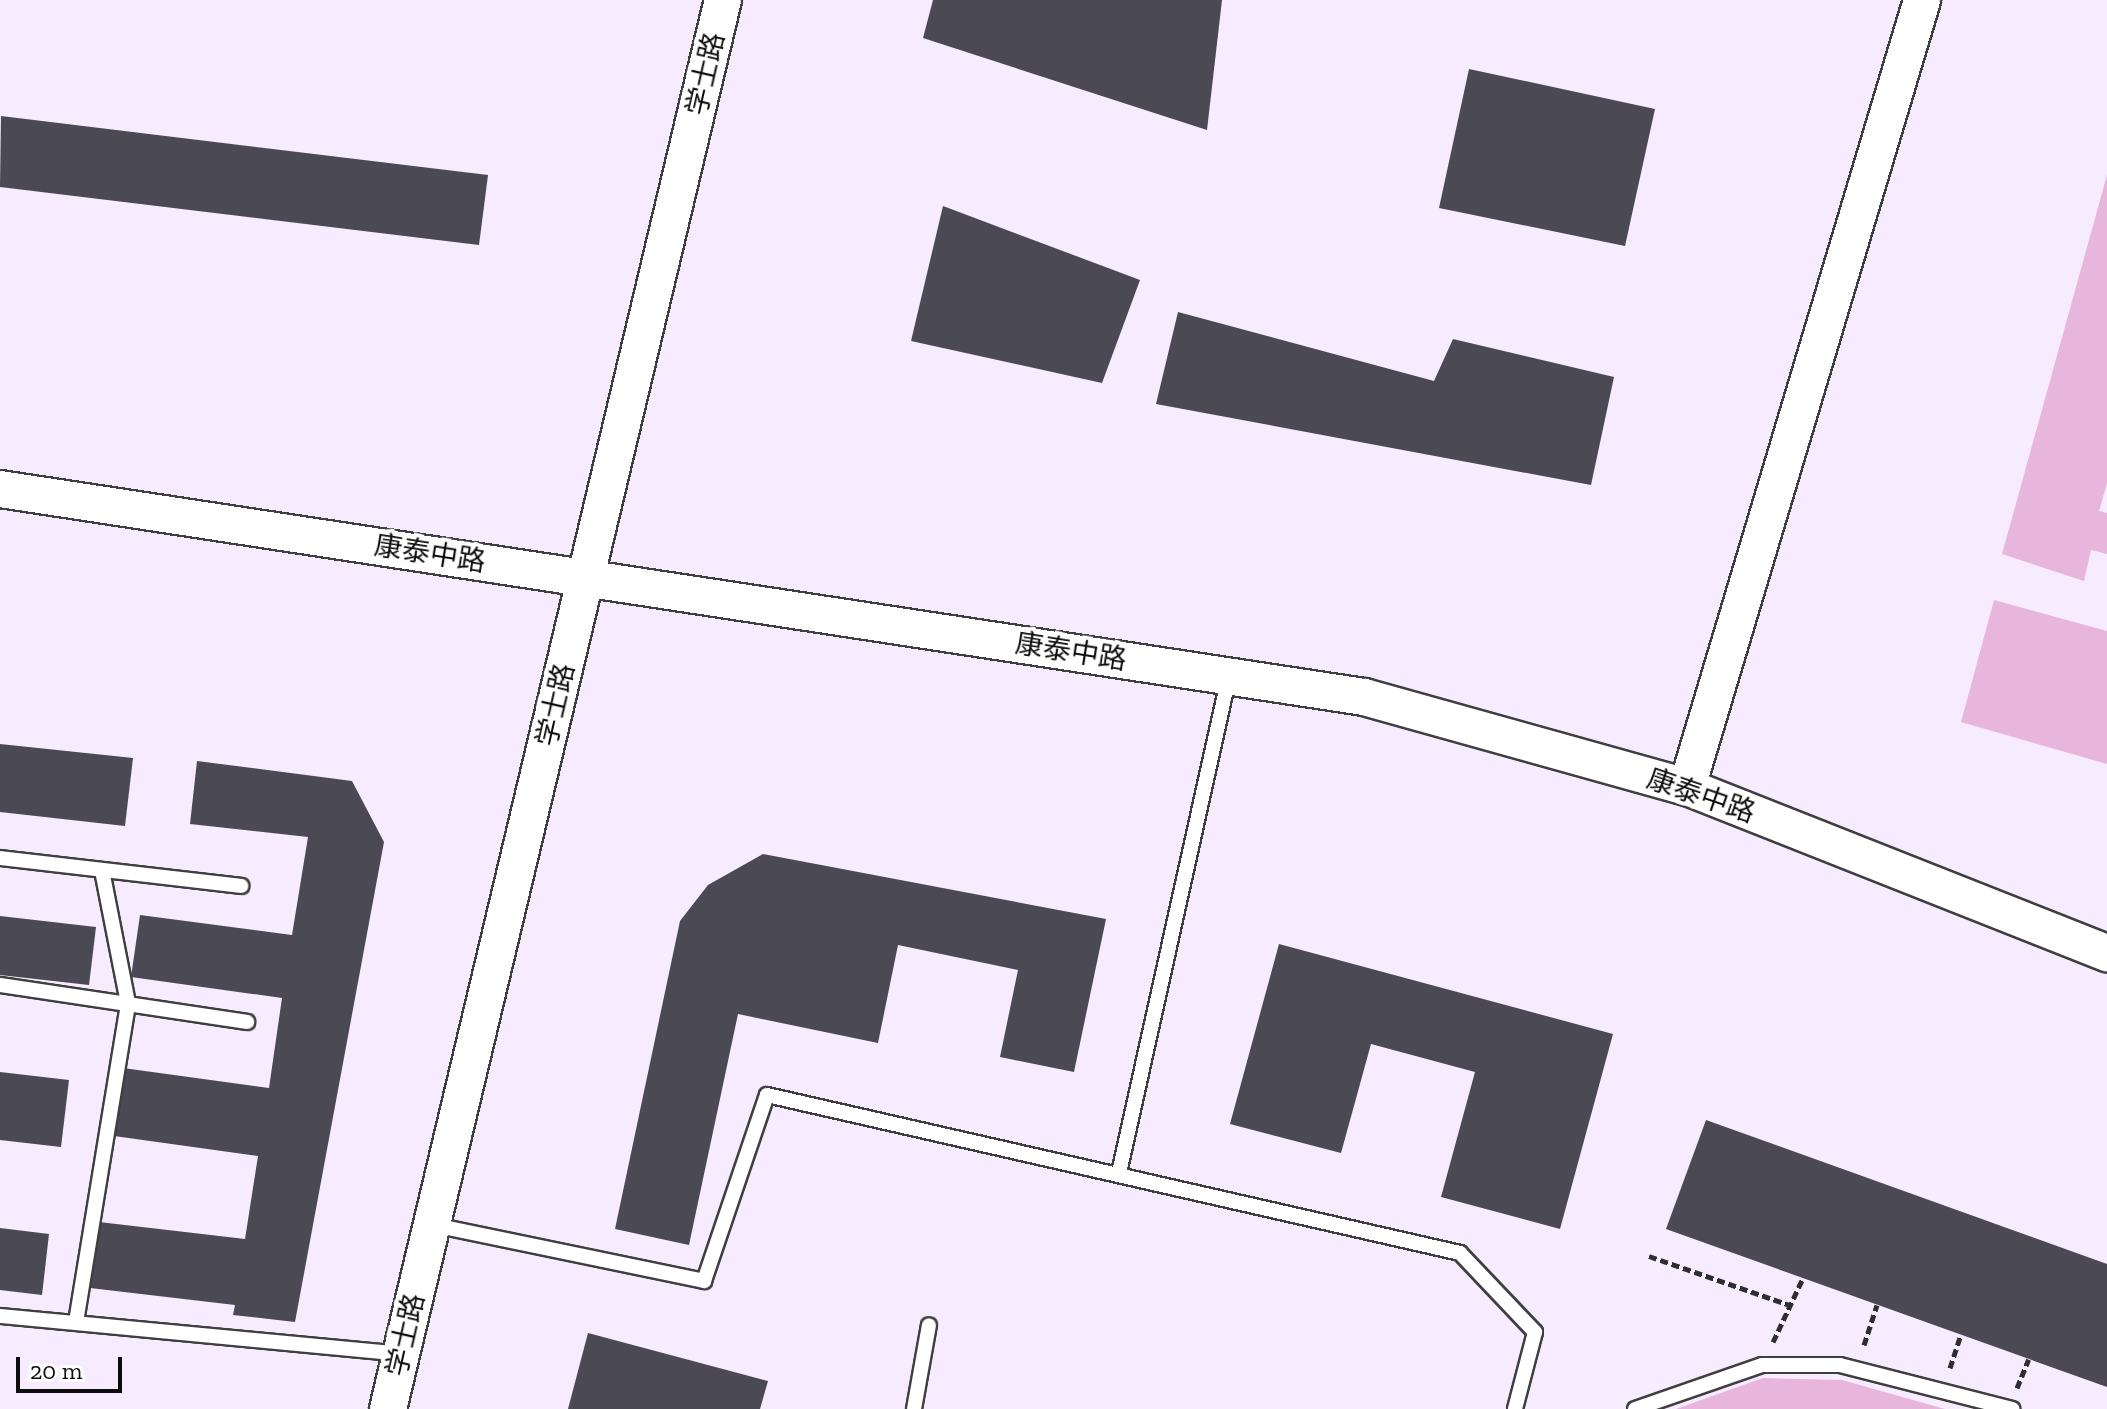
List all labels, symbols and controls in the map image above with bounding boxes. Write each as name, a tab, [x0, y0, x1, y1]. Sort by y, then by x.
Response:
street label: 学士路	[680, 29, 732, 119]
street label: 康泰中路	[372, 529, 488, 579]
street label: 康泰中路	[1013, 627, 1129, 677]
street label: 学士路	[530, 660, 582, 750]
street label: 康泰中路	[1643, 762, 1759, 830]
street label: 学士路	[380, 1290, 432, 1380]
scale bar	[20, 1341, 126, 1391]
text: 20 m	[30, 1356, 82, 1385]

